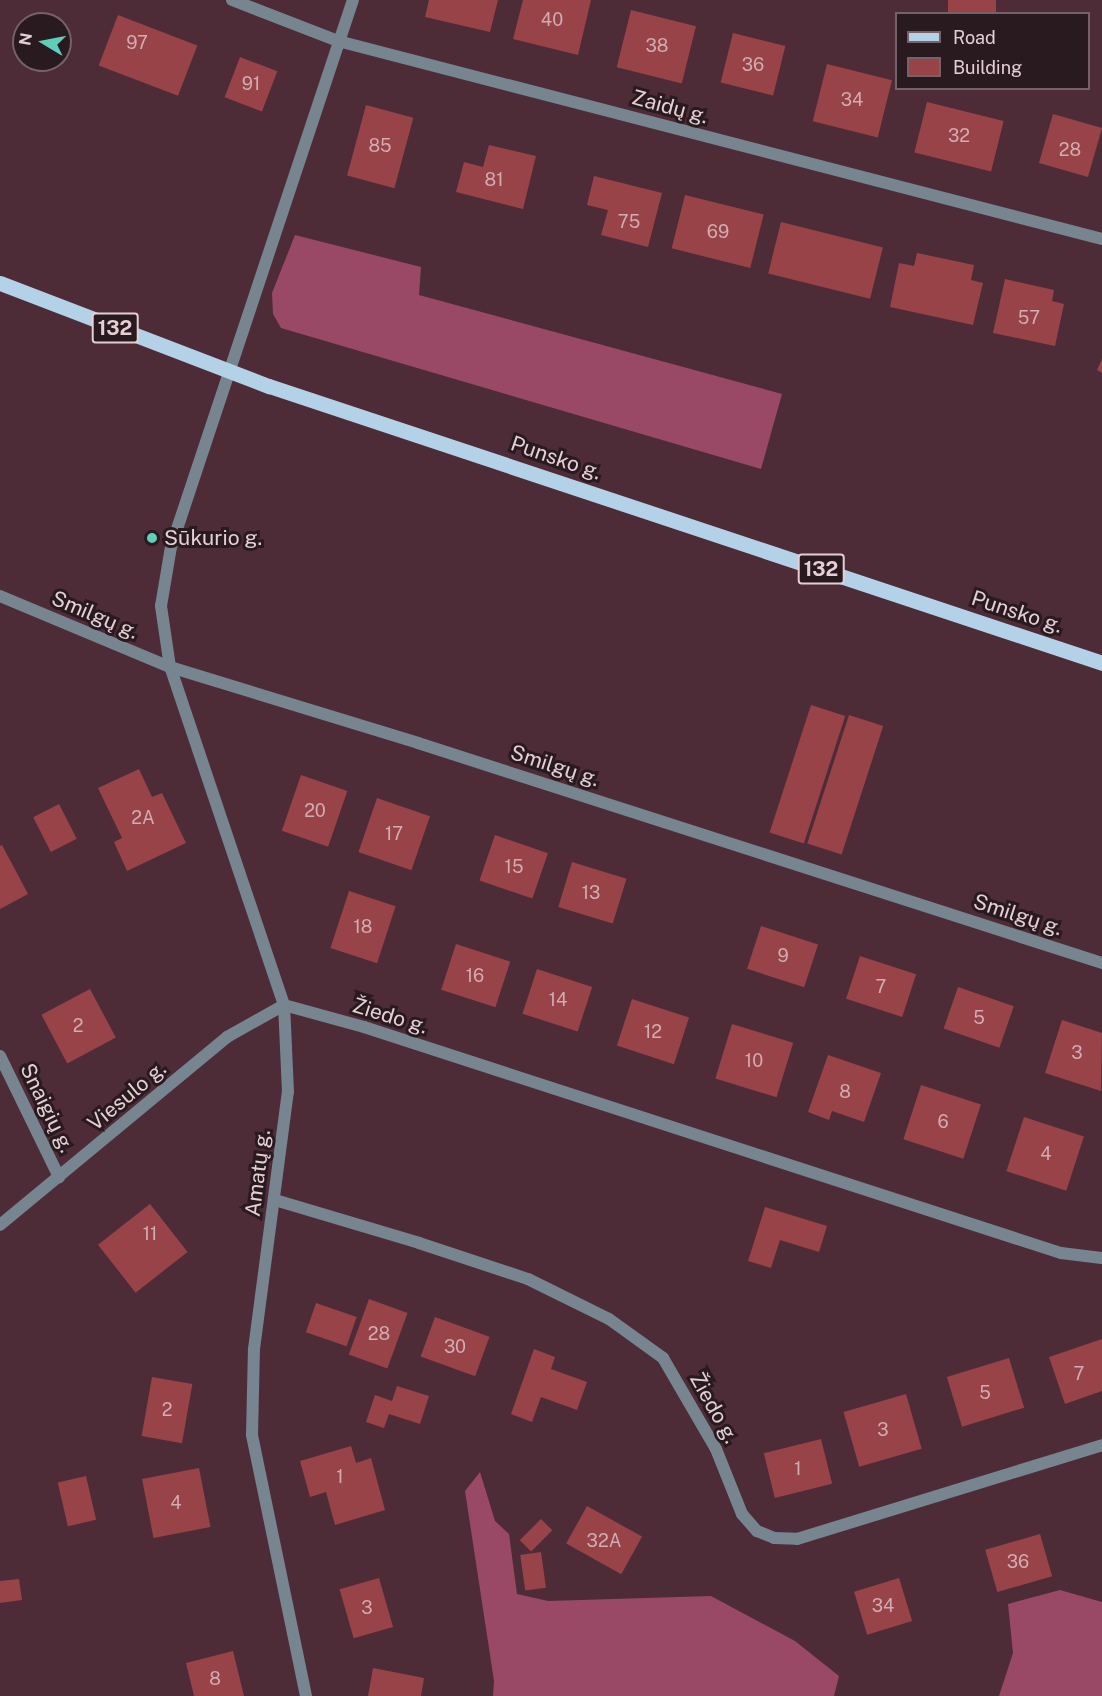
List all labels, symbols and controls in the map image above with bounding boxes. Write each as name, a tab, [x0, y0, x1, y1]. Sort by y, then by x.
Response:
house number: 40	[541, 9, 563, 31]
north arrow	[12, 12, 72, 72]
legend	[895, 12, 1090, 90]
text: Road	[953, 27, 996, 48]
text: N	[15, 31, 36, 47]
house number: 97	[126, 32, 148, 54]
house number: 38	[646, 35, 668, 57]
house number: 36	[742, 54, 764, 76]
text: Building	[953, 57, 1022, 78]
house number: 91	[242, 73, 260, 95]
street label: Zaidų g.	[629, 85, 711, 129]
house number: 34	[841, 89, 863, 111]
house number: 32	[948, 125, 970, 147]
house number: 85	[368, 135, 392, 157]
house number: 28	[1059, 139, 1081, 161]
house number: 81	[485, 169, 503, 191]
house number: 75	[618, 211, 640, 233]
house number: 69	[707, 221, 729, 243]
house number: 57	[1018, 307, 1040, 329]
road number: 132	[91, 311, 139, 345]
street label: Punsko g.	[507, 431, 605, 485]
place label: Sūkurio g.	[164, 525, 262, 551]
marker: Sūkurio g.	[145, 531, 159, 545]
road number: 132	[797, 552, 845, 586]
street label: Smilgų g.	[48, 585, 142, 645]
street label: Punsko g.	[968, 585, 1066, 639]
street label: Smilgų g.	[507, 740, 603, 792]
house number: 20	[304, 800, 326, 822]
house number: 2A	[131, 807, 155, 829]
house number: 17	[385, 823, 403, 845]
house number: 15	[505, 856, 523, 878]
house number: 13	[582, 882, 600, 904]
street label: Smilgų g.	[970, 889, 1066, 941]
house number: 18	[354, 916, 372, 938]
house number: 9	[777, 945, 789, 967]
house number: 16	[466, 965, 484, 987]
house number: 7	[876, 976, 886, 998]
house number: 14	[549, 989, 567, 1011]
street label: Žiedo g.	[349, 993, 431, 1039]
house number: 5	[973, 1007, 985, 1029]
house number: 2	[73, 1015, 83, 1037]
house number: 12	[644, 1021, 662, 1043]
house number: 3	[1071, 1042, 1083, 1064]
house number: 10	[745, 1050, 763, 1072]
street label: Viesulo g.	[83, 1056, 171, 1136]
street label: Snaigių g.	[15, 1059, 79, 1157]
house number: 8	[839, 1081, 851, 1103]
house number: 6	[937, 1111, 949, 1133]
street label: Amatų g.	[240, 1128, 276, 1218]
house number: 4	[1040, 1143, 1052, 1165]
house number: 11	[143, 1223, 157, 1245]
house number: 28	[368, 1323, 390, 1345]
house number: 30	[444, 1336, 466, 1358]
house number: 7	[1074, 1363, 1084, 1385]
street label: Žiedo g.	[684, 1368, 744, 1448]
house number: 5	[979, 1382, 991, 1404]
house number: 2	[162, 1399, 172, 1421]
house number: 3	[877, 1419, 889, 1441]
house number: 1	[794, 1458, 802, 1480]
house number: 1	[336, 1466, 344, 1488]
house number: 4	[170, 1492, 182, 1514]
house number: 32A	[587, 1530, 621, 1552]
house number: 36	[1007, 1551, 1029, 1573]
house number: 34	[872, 1595, 894, 1617]
house number: 3	[361, 1597, 373, 1619]
house number: 8	[209, 1668, 221, 1690]

